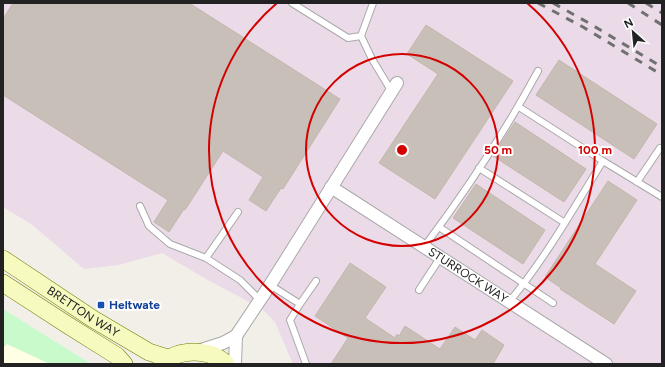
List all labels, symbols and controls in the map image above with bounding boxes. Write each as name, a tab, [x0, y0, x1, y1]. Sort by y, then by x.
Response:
north arrow	[613, 12, 653, 52]
text: N	[622, 16, 635, 31]
centre of rings	[395, 143, 409, 157]
text: 50 m	[484, 143, 512, 157]
text: 100 m	[578, 143, 612, 157]
street label: STURROCK WAY	[426, 244, 511, 306]
street label: BRETTON WAY	[44, 283, 123, 340]
place label: Heltwate	[109, 298, 160, 312]
marker: Heltwate	[96, 300, 106, 310]

